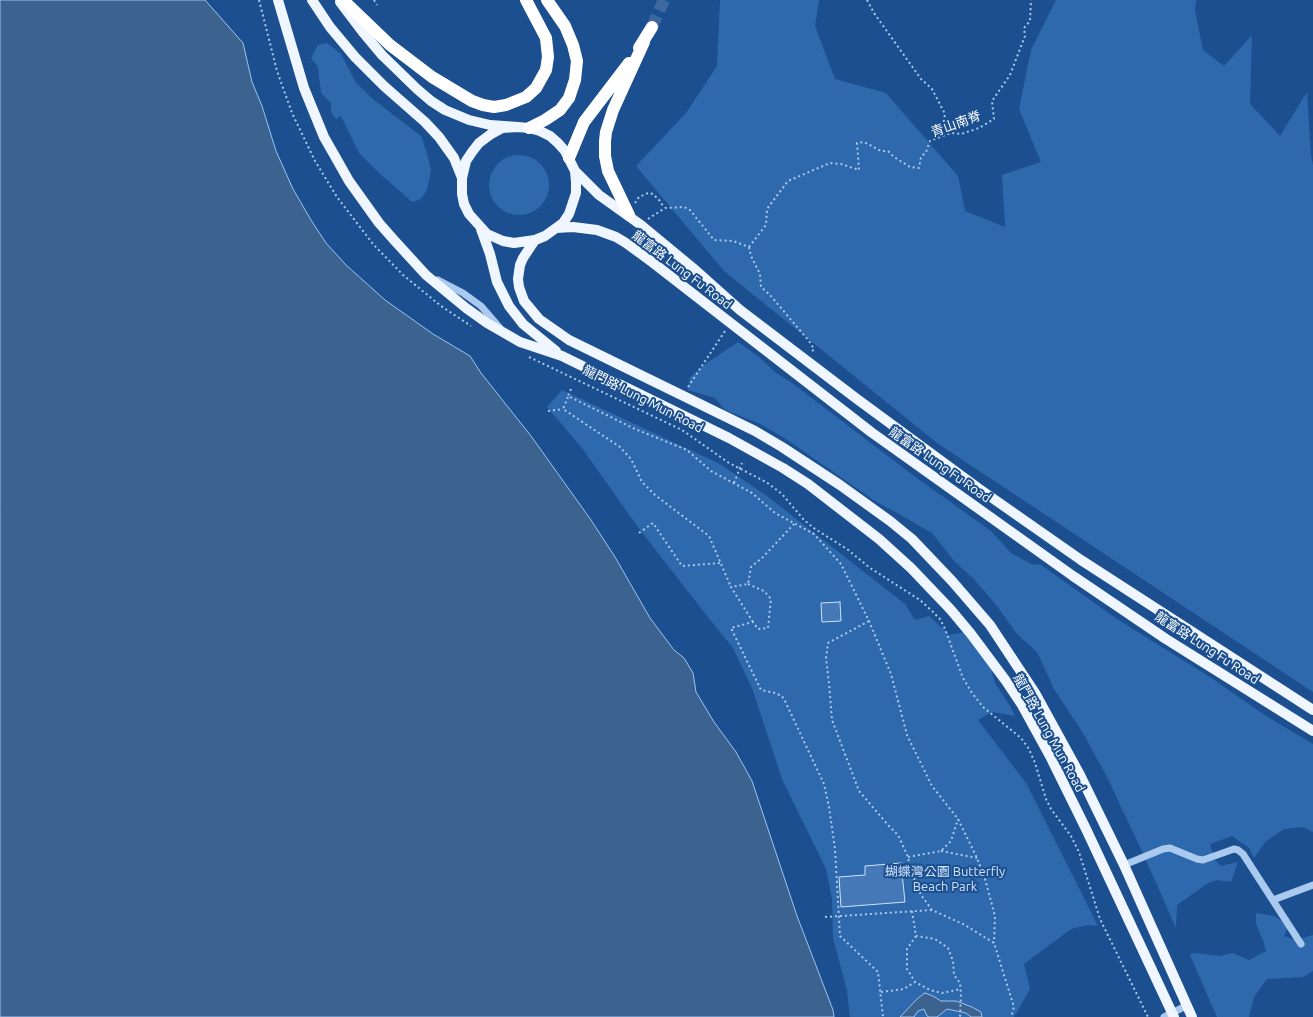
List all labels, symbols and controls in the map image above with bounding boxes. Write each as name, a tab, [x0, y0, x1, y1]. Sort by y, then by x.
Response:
street label: 青山南脊	[929, 108, 983, 140]
street label: 龍富路 Lung Fu Road	[629, 227, 735, 313]
street label: 龍門路 Lung Mun Road	[580, 362, 706, 436]
street label: 龍富路 Lung Fu Road	[886, 424, 994, 506]
street label: 龍富路 Lung Fu Road	[1152, 609, 1262, 687]
street label: 龍門路 Lung Mun Road	[1010, 671, 1088, 795]
park label: 蝴蝶灣公園 Butterfly Beach Park	[885, 864, 1005, 895]

